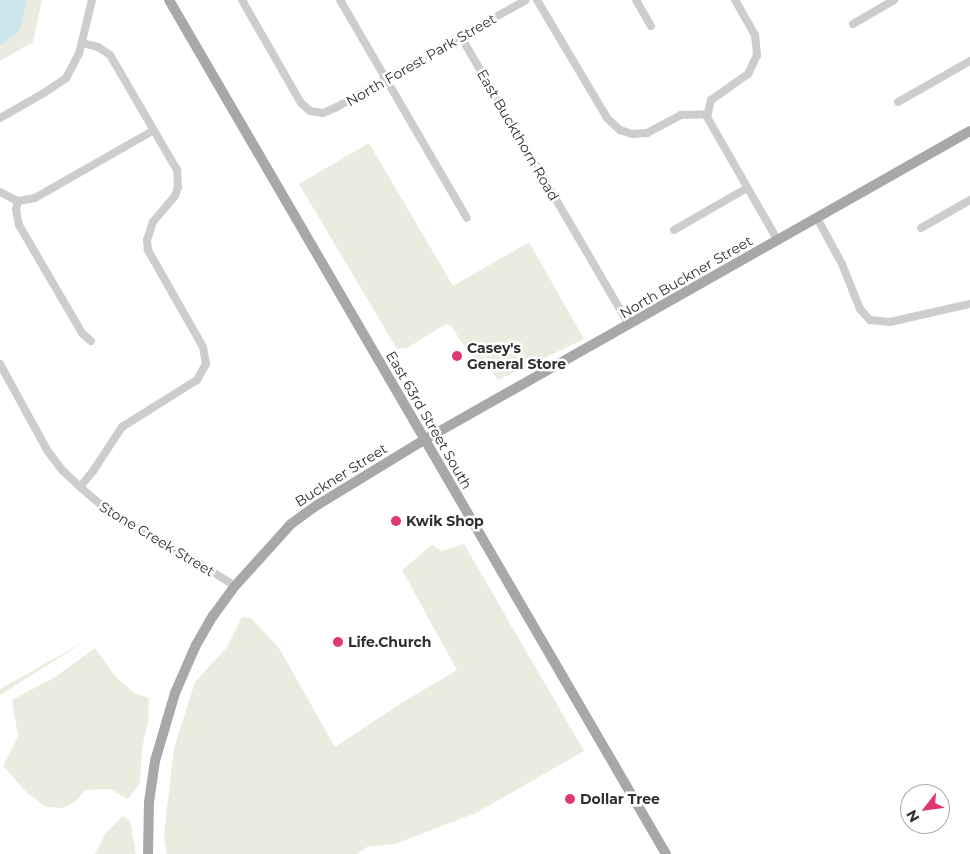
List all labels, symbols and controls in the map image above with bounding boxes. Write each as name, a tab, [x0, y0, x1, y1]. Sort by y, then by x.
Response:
street label: North Forest Park Street	[343, 10, 499, 110]
street label: East Buckthorn Road	[473, 66, 563, 204]
street label: North Buckner Street	[617, 232, 755, 322]
place label: Casey's General Store	[467, 340, 566, 372]
street label: East 63rd Street South	[383, 348, 475, 492]
marker: Casey's General Store	[451, 350, 463, 362]
street label: Buckner Street	[292, 440, 390, 510]
street label: Stone Creek Street	[97, 498, 217, 580]
place label: Kwik Shop	[406, 513, 484, 529]
marker: Kwik Shop	[390, 515, 402, 527]
place label: Life.Church	[348, 634, 431, 650]
marker: Life.Church	[332, 636, 344, 648]
north arrow	[900, 784, 950, 834]
place label: Dollar Tree	[580, 791, 660, 807]
marker: Dollar Tree	[564, 793, 576, 805]
text: N	[902, 807, 923, 825]

